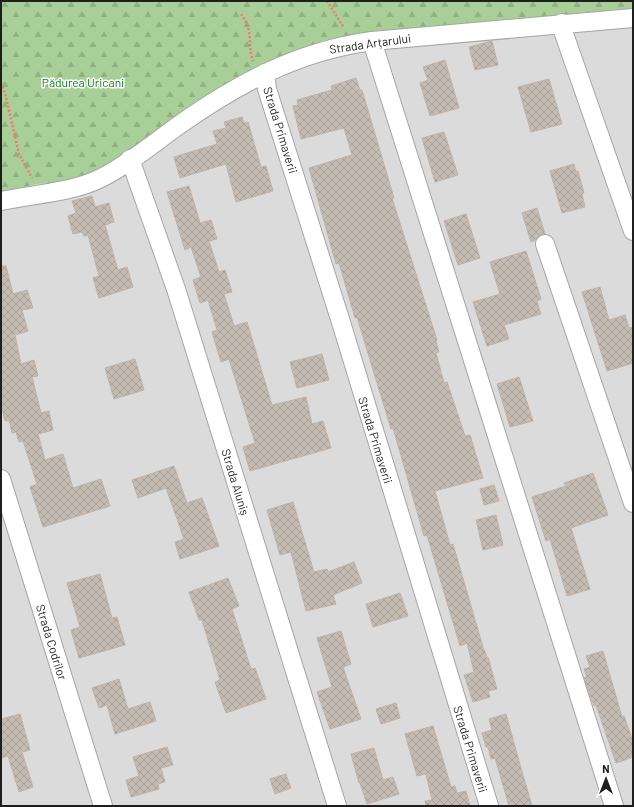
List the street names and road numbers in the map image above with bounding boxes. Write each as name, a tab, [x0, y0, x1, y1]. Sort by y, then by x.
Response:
street label: Strada Arțarului	[328, 30, 412, 56]
street label: Strada Primaverii	[261, 85, 301, 175]
street label: Strada Primaverii	[356, 395, 396, 485]
street label: Strada Aluniș	[219, 447, 253, 517]
street label: Strada Codrilor	[34, 602, 70, 682]
street label: Strada Primaverii	[451, 704, 491, 794]

